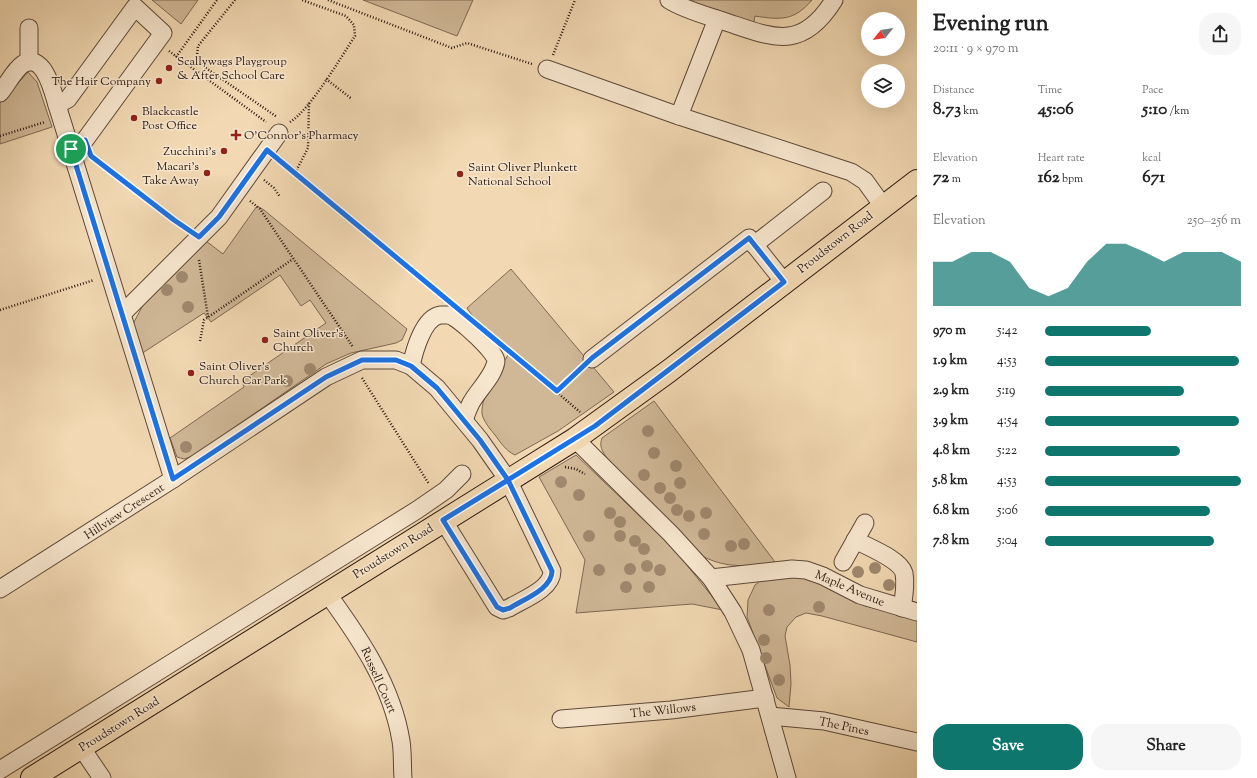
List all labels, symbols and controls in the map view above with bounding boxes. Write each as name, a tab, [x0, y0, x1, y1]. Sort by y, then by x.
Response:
text: Evening run	[933, 9, 1049, 41]
north arrow	[861, 12, 905, 56]
map controls	[861, 12, 905, 108]
button: share	[1199, 13, 1241, 55]
text: 20:11 · 9 × 970 m	[933, 40, 1019, 58]
place label: Scallywags Playgroup & After School Care	[177, 53, 287, 85]
marker: Scallywags Playgroup & After School Care	[164, 63, 174, 73]
button: layers	[861, 64, 905, 108]
place label: The Hair Company	[51, 73, 151, 91]
marker: The Hair Company	[154, 76, 164, 86]
text: Distance	[933, 82, 974, 98]
text: Time	[1038, 82, 1062, 98]
text: Pace	[1142, 82, 1163, 98]
text: 8.73	[933, 98, 961, 122]
text: 45:06	[1038, 98, 1074, 122]
text: 5:10	[1142, 98, 1167, 122]
place label: Blackcastle Post Office	[142, 103, 199, 135]
text: km	[961, 103, 978, 119]
text: /km	[1167, 103, 1189, 119]
marker: Blackcastle Post Office	[129, 113, 139, 123]
place label: O'Connor's Pharmacy	[244, 127, 359, 145]
marker: O'Connor's Pharmacy	[231, 130, 241, 140]
pin	[54, 132, 88, 166]
icon: arrive	[60, 138, 82, 160]
place label: Zucchini's	[163, 143, 216, 161]
marker: Zucchini's	[219, 146, 229, 156]
text: Elevation	[933, 150, 978, 166]
text: Heart rate	[1038, 150, 1085, 166]
text: kcal	[1142, 150, 1161, 166]
place label: Macari's Take Away	[142, 158, 199, 190]
place label: Saint Oliver Plunkett National School	[468, 159, 577, 191]
text: 72	[933, 166, 949, 190]
text: 162	[1038, 166, 1060, 190]
text: 671	[1142, 166, 1165, 190]
marker: Macari's Take Away	[202, 168, 212, 178]
marker: Saint Oliver Plunkett National School	[455, 169, 465, 179]
text: m	[949, 171, 961, 187]
text: bpm	[1060, 171, 1083, 187]
street label: Proudstown Road	[794, 207, 878, 278]
text: Elevation	[933, 212, 986, 230]
text: 250–256 m	[1187, 212, 1241, 230]
text: 970 m	[933, 322, 966, 340]
text: 5:42	[997, 322, 1017, 340]
place label: Saint Oliver's Church	[273, 325, 343, 357]
marker: Saint Oliver's Church	[260, 335, 270, 345]
text: 1.9 km	[933, 352, 967, 370]
text: 4:53	[997, 352, 1017, 370]
place label: Saint Oliver's Church Car Park	[199, 358, 287, 390]
marker: Saint Oliver's Church Car Park	[186, 368, 196, 378]
text: 2.9 km	[933, 382, 969, 400]
text: 5:19	[997, 382, 1015, 400]
text: 3.9 km	[933, 412, 968, 430]
text: 4:54	[997, 412, 1018, 430]
text: 4.8 km	[933, 442, 970, 460]
text: 5:22	[997, 442, 1017, 460]
text: 5.8 km	[933, 472, 968, 490]
text: 4:53	[997, 472, 1017, 490]
street label: Hillview Crescent	[81, 479, 168, 545]
text: 6.8 km	[933, 502, 970, 520]
text: 5:06	[997, 502, 1018, 520]
street label: Proudstown Road	[350, 520, 437, 584]
text: 7.8 km	[933, 532, 969, 550]
text: 5:04	[997, 532, 1018, 550]
street label: Maple Avenue	[812, 566, 888, 612]
street label: Russell Court	[355, 644, 401, 716]
street label: Proudstown Road	[76, 693, 163, 757]
street label: The Willows	[629, 699, 697, 723]
street label: The Pines	[817, 713, 871, 741]
button: Save	[933, 724, 1083, 770]
button: Share	[1091, 724, 1241, 770]

